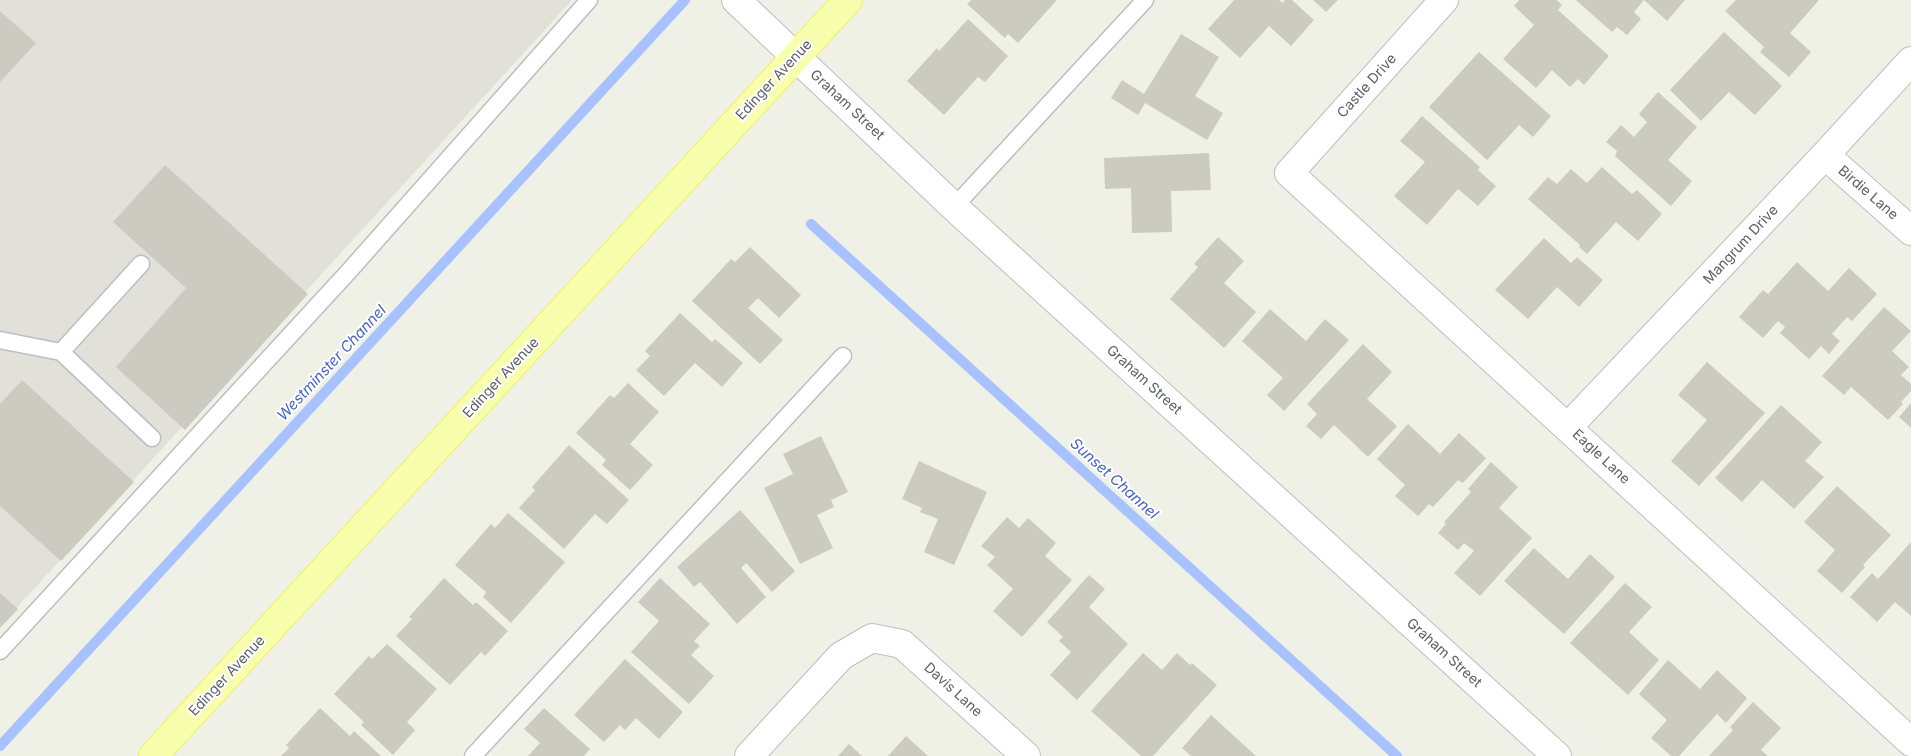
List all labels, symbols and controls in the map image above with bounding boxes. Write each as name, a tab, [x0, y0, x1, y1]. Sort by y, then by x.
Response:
street label: Edinger Avenue	[732, 36, 816, 124]
street label: Castle Drive	[1334, 51, 1400, 121]
street label: Graham Street	[806, 66, 888, 144]
street label: Birdie Lane	[1835, 162, 1901, 224]
street label: Mangrum Drive	[1700, 202, 1782, 288]
water label: Westminster Channel	[274, 302, 390, 424]
street label: Edinger Avenue	[459, 334, 543, 422]
street label: Graham Street	[1103, 342, 1185, 418]
street label: Eagle Lane	[1569, 426, 1633, 488]
water label: Sunset Channel	[1066, 435, 1162, 523]
street label: Graham Street	[1403, 615, 1485, 691]
street label: Edinger Avenue	[185, 632, 269, 720]
street label: Davis Lane	[920, 659, 986, 721]

